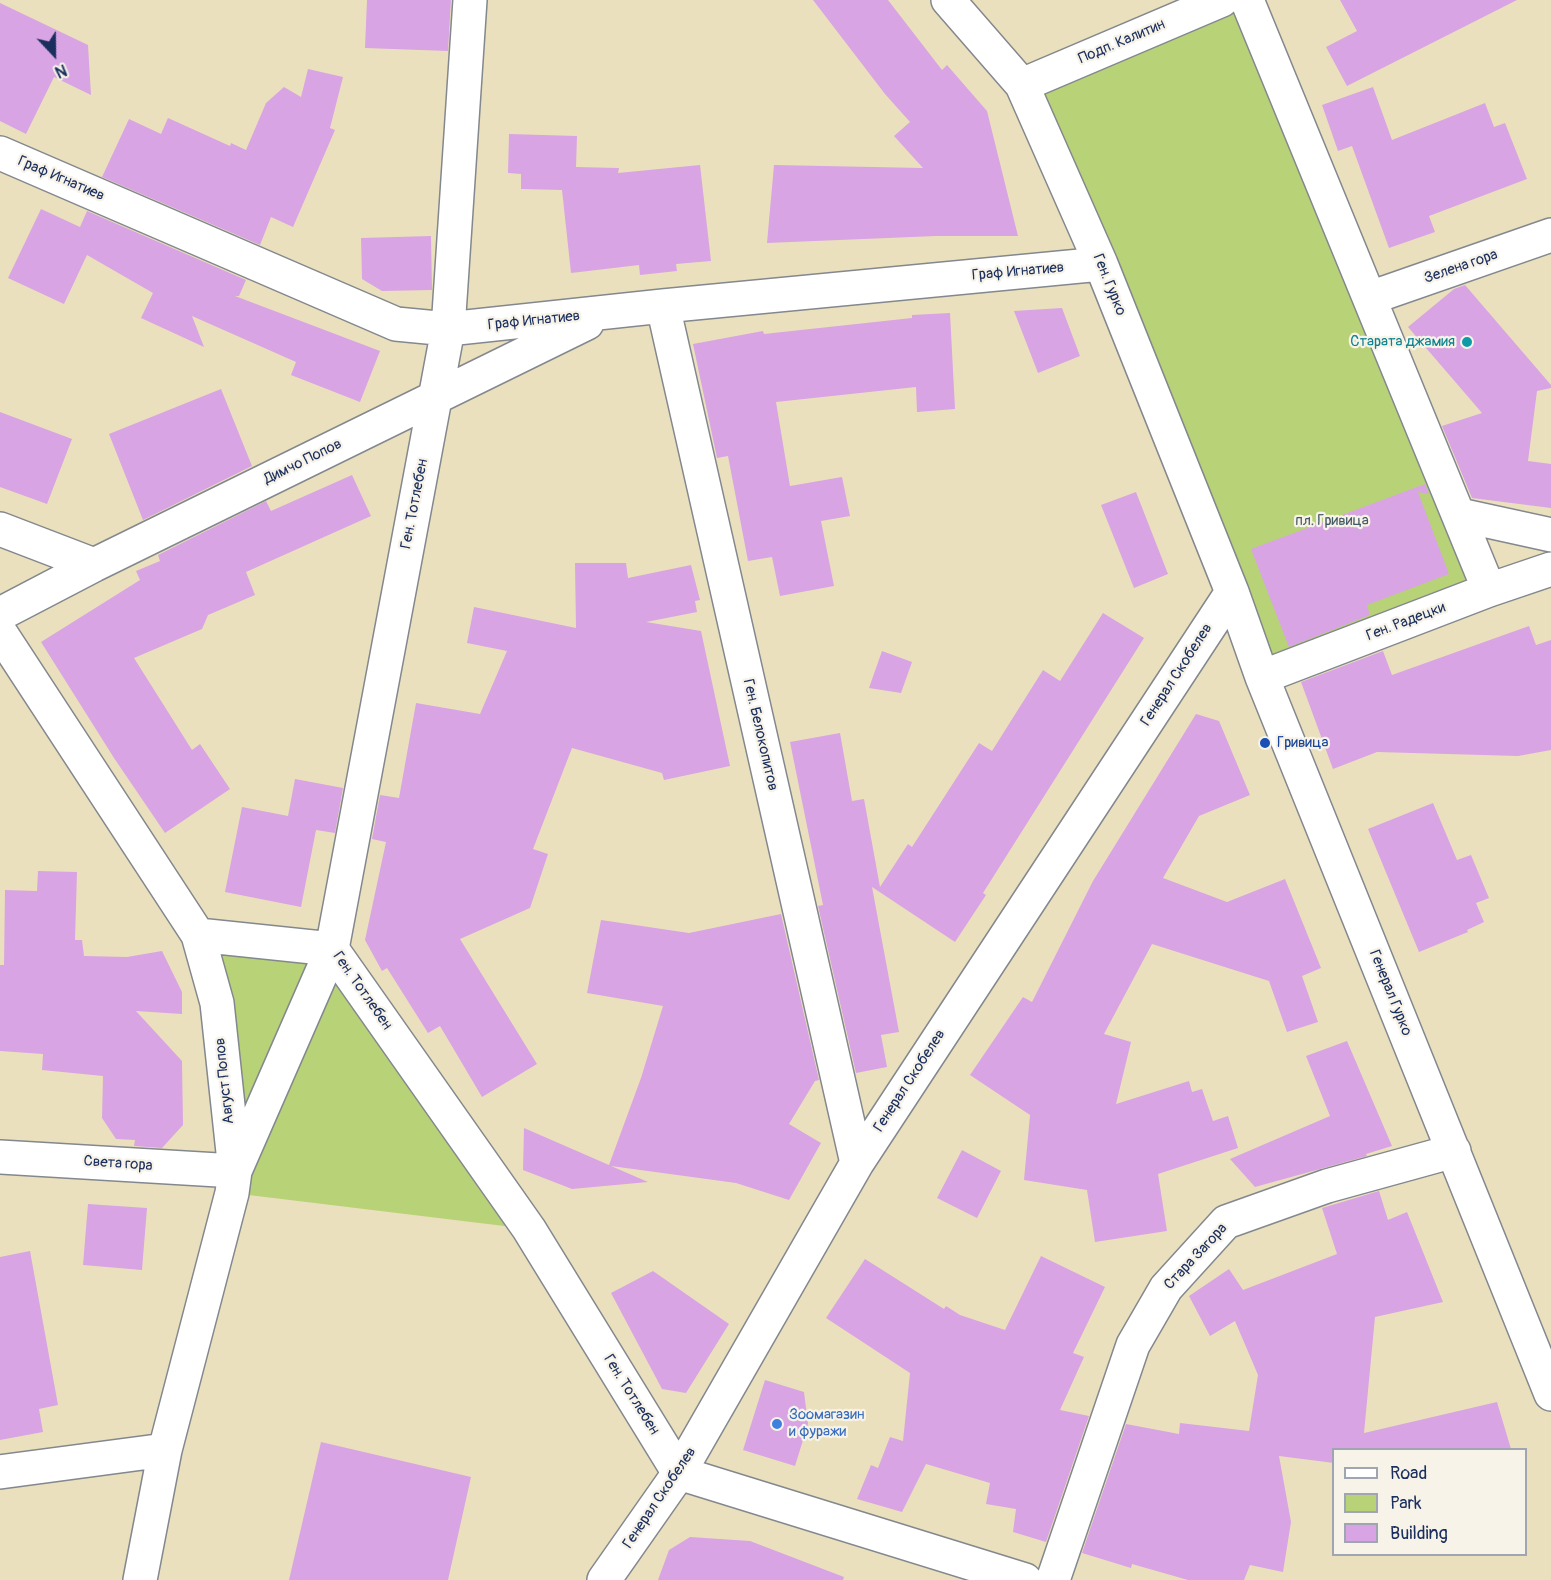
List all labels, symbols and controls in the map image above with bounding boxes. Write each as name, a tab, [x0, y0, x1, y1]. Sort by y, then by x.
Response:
street label: Подп. Калитин	[1076, 16, 1168, 68]
north arrow	[24, 24, 84, 84]
text: N	[52, 59, 70, 82]
street label: Граф Игнатиев	[15, 153, 107, 205]
street label: Зелена гора	[1422, 246, 1500, 288]
street label: Ген. Гурко	[1088, 251, 1130, 319]
street label: Граф Игнатиев	[971, 259, 1065, 285]
street label: Граф Игнатиев	[487, 307, 581, 335]
place label: Старата джамия	[1350, 333, 1455, 351]
marker: Старата джамия	[1460, 335, 1474, 349]
street label: Димчо Попов	[261, 435, 345, 489]
street label: Ген. Тотлебен	[397, 457, 433, 551]
park label: пл. Гривица	[1295, 512, 1369, 530]
street label: Ген. Радецки	[1364, 599, 1448, 645]
street label: Генерал Скобелев	[1137, 620, 1217, 730]
street label: Ген. Белокопитов	[738, 677, 782, 793]
place label: Гривица	[1277, 734, 1328, 752]
marker: Гривица	[1258, 736, 1272, 750]
street label: Генерал Гурко	[1365, 947, 1415, 1039]
street label: Ген. Тотлебен	[328, 948, 396, 1034]
street label: Генерал Скобелев	[870, 1026, 950, 1136]
street label: Август Попов	[212, 1037, 238, 1125]
street label: Света гора	[83, 1153, 153, 1175]
street label: Стара Загора	[1161, 1220, 1231, 1294]
street label: Ген. Тотлебен	[599, 1352, 663, 1438]
place label: Зоомагазин и фуражи	[789, 1406, 864, 1441]
marker: Зоомагазин и фуражи	[770, 1417, 784, 1431]
street label: Генерал Скобелев	[619, 1444, 701, 1552]
legend	[1332, 1448, 1527, 1556]
text: Road	[1390, 1462, 1427, 1485]
text: Park	[1390, 1492, 1422, 1515]
text: Building	[1390, 1522, 1448, 1545]

